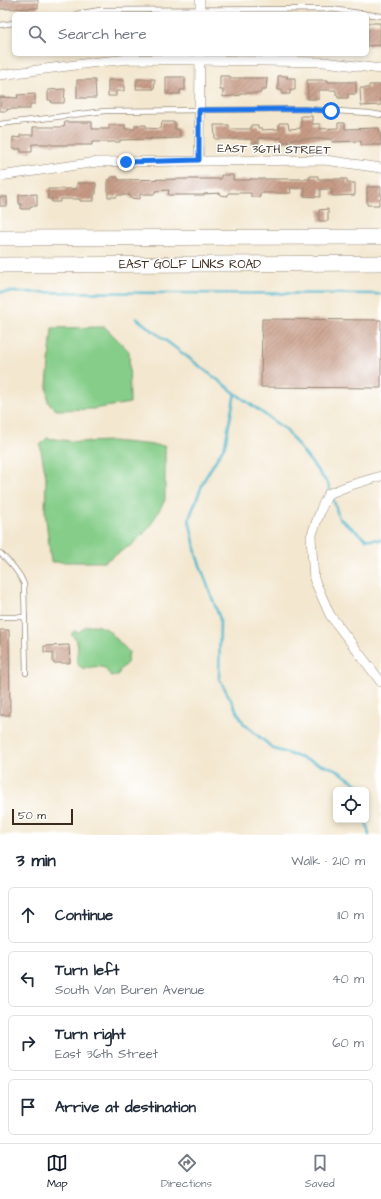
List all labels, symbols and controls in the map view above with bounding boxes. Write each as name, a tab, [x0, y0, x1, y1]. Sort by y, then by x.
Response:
search box	[12, 12, 369, 56]
icon: search	[26, 23, 48, 45]
text: Search here	[58, 24, 147, 45]
route start	[322, 102, 340, 120]
street label: EAST 36TH STREET	[217, 140, 331, 159]
route end	[117, 153, 135, 171]
street label: EAST GOLF LINKS ROAD	[119, 256, 261, 273]
map controls	[333, 787, 369, 823]
button: locate	[333, 787, 369, 823]
scale bar	[12, 807, 73, 826]
text: 50 m	[18, 808, 46, 823]
text: 3 min	[16, 849, 56, 873]
text: Walk · 210 m	[291, 852, 365, 870]
icon: ahead	[17, 904, 39, 926]
text: Continue	[55, 905, 113, 926]
text: 110 m	[337, 906, 364, 924]
text: Turn left	[55, 960, 119, 981]
icon: left	[17, 968, 39, 990]
text: 40 m	[332, 970, 364, 988]
text: South Van Buren Avenue	[55, 981, 205, 999]
text: Turn right	[55, 1024, 126, 1045]
icon: right	[17, 1032, 39, 1054]
text: 60 m	[332, 1034, 364, 1052]
text: East 36th Street	[55, 1045, 158, 1063]
icon: arrive	[17, 1096, 39, 1118]
text: Arrive at destination	[55, 1097, 196, 1118]
tab: Map	[46, 1152, 68, 1191]
tab: Directions	[161, 1152, 212, 1191]
tab: Saved	[305, 1152, 335, 1191]

